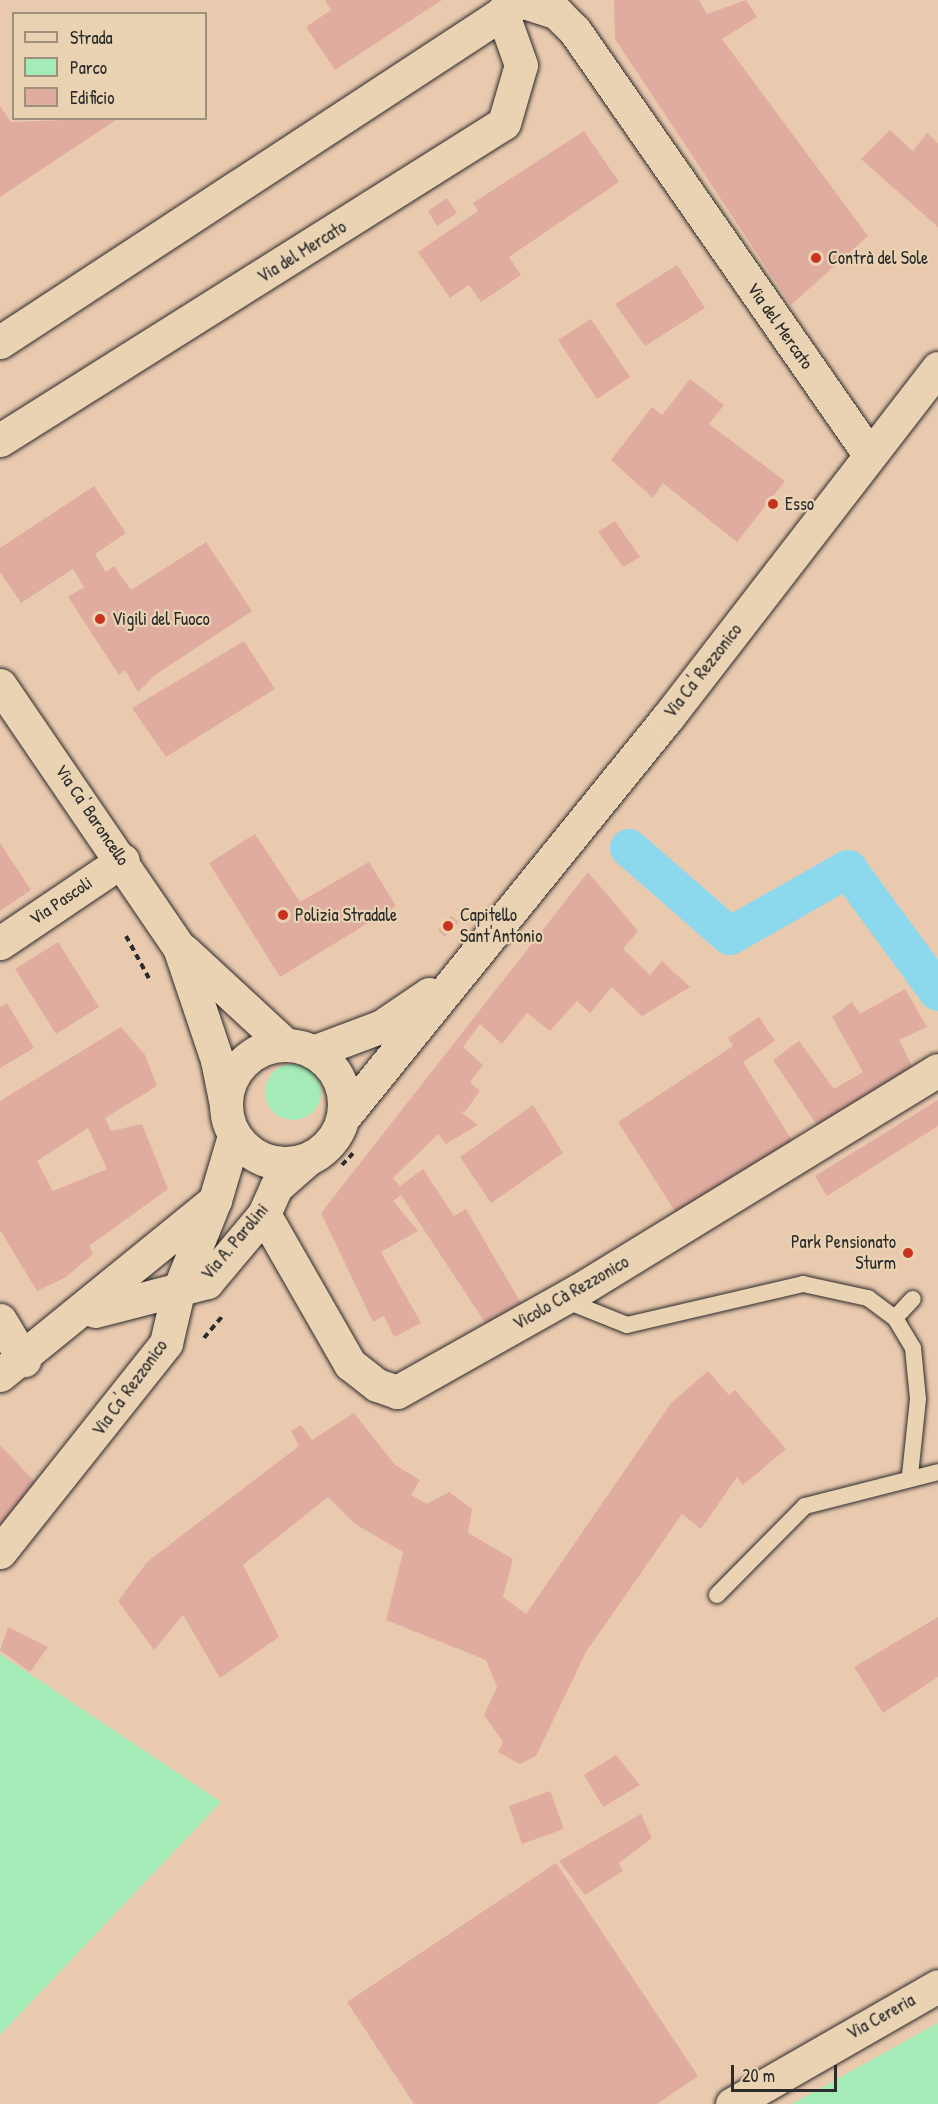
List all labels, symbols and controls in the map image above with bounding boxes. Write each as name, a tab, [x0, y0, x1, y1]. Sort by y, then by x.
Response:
legend	[12, 12, 207, 120]
text: Strada	[70, 25, 113, 50]
text: Parco	[70, 55, 107, 80]
text: Edificio	[70, 85, 114, 110]
street label: Via del Mercato	[254, 216, 350, 288]
place label: Contrà del Sole	[828, 247, 928, 269]
marker: Contrà del Sole	[809, 251, 823, 265]
street label: Via del Mercato	[742, 279, 818, 373]
place label: Esso	[785, 493, 814, 515]
marker: Esso	[766, 497, 780, 511]
place label: Vigili del Fuoco	[112, 608, 210, 630]
marker: Vigili del Fuoco	[93, 612, 107, 626]
street label: Via Ca' Rezzonico	[659, 620, 747, 722]
street label: Via Ca' Baroncello	[50, 760, 134, 870]
street label: Via Pascoli	[26, 872, 96, 930]
place label: Polizia Stradale	[295, 904, 397, 926]
place label: Capitello Sant'Antonio	[460, 905, 542, 948]
marker: Polizia Stradale	[276, 908, 290, 922]
marker: Capitello Sant'Antonio	[441, 919, 455, 933]
street label: Via A. Parolini	[197, 1199, 273, 1285]
place label: Park Pensionato Sturm	[791, 1232, 896, 1274]
marker: Park Pensionato Sturm	[901, 1246, 915, 1260]
street label: Vicolo Cà Rezzonico	[509, 1251, 633, 1335]
street label: Via Ca' Rezzonico	[88, 1336, 172, 1440]
street label: Via Cereria	[843, 1989, 919, 2045]
scale bar	[734, 2053, 840, 2091]
text: 20 m	[742, 2063, 775, 2088]

